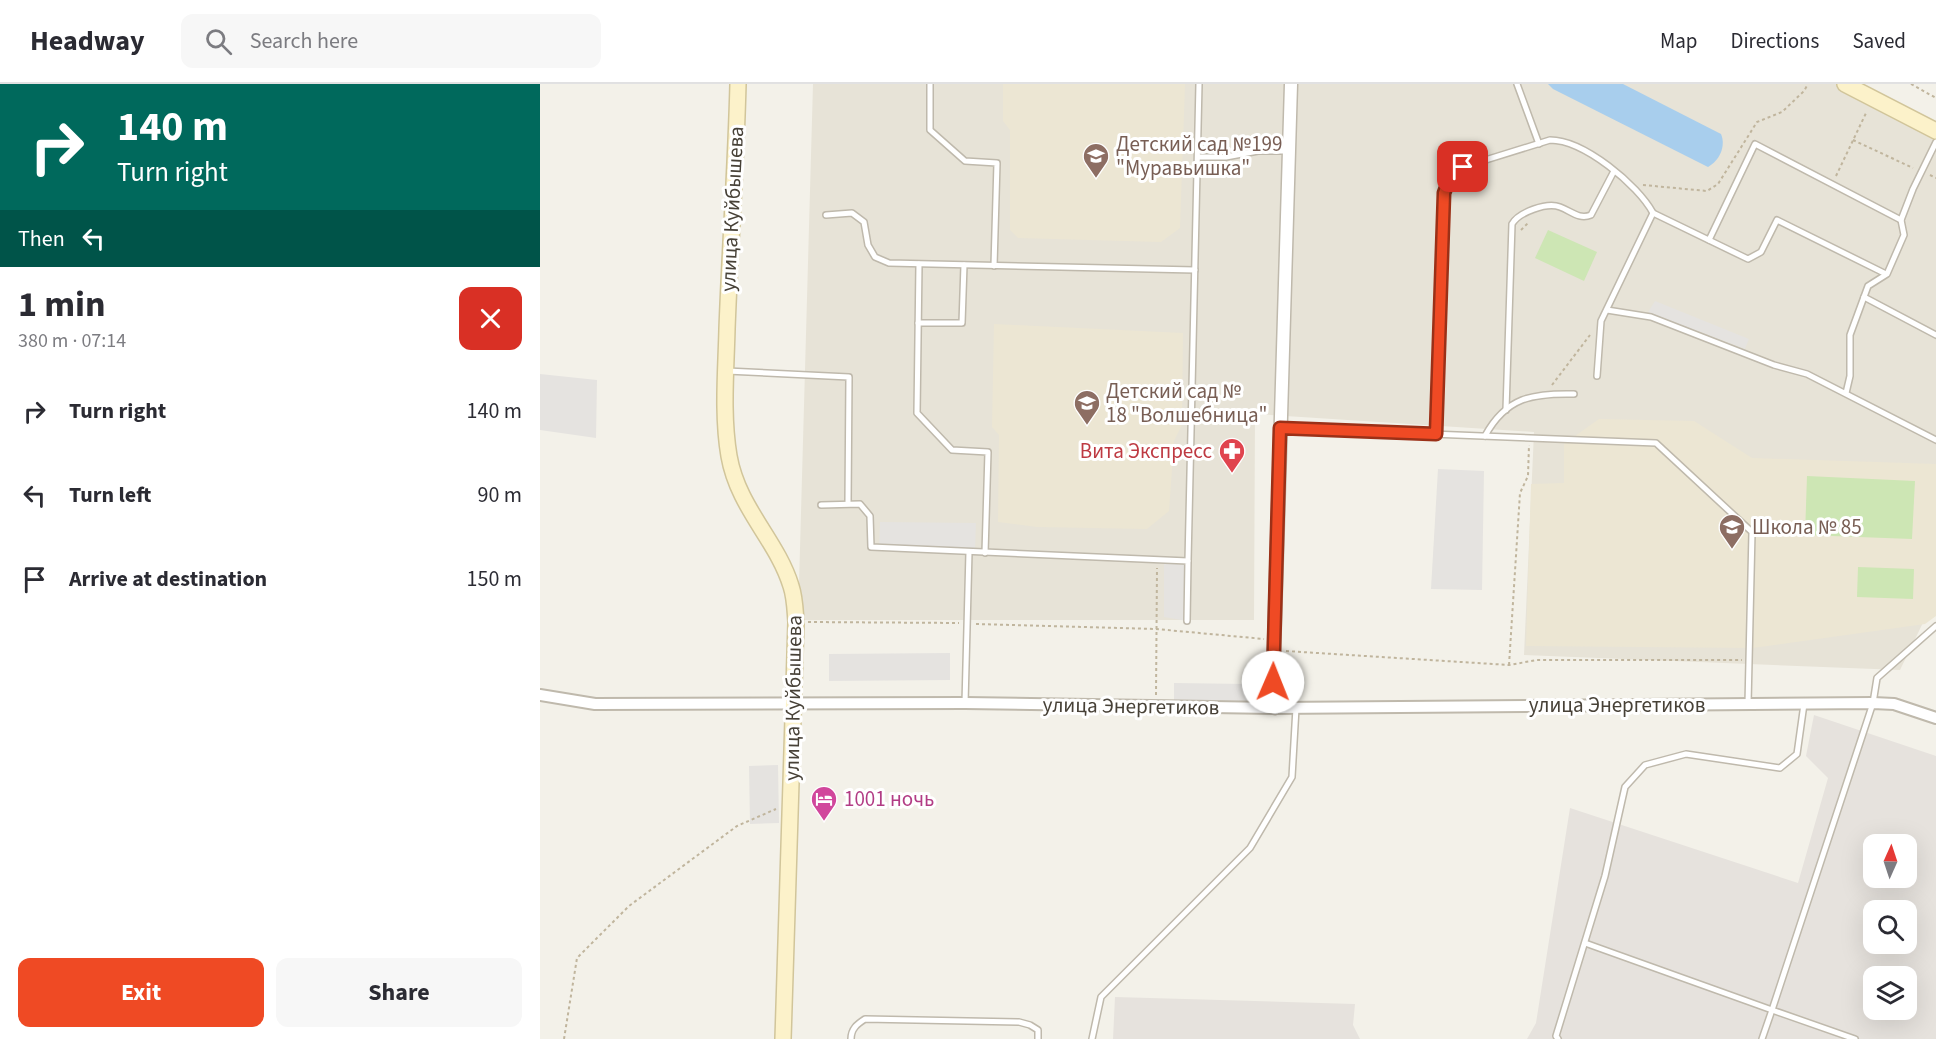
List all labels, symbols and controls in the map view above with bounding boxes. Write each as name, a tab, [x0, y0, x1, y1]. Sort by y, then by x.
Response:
search box	[181, 14, 601, 68]
text: Headway	[30, 21, 145, 61]
icon: search	[202, 25, 235, 58]
text: Search here	[250, 25, 358, 57]
text: Map	[1660, 26, 1698, 56]
text: Directions	[1731, 26, 1819, 56]
text: Saved	[1852, 26, 1906, 56]
text: 140 m	[117, 97, 228, 157]
icon: right	[18, 108, 96, 186]
street label: улица Куйбышева	[713, 125, 751, 293]
place label: Детский сад №199 "Муравьишка"	[1116, 129, 1282, 183]
school or university icon: Детский сад №199 "Муравьишка"	[1081, 141, 1111, 179]
pin	[1437, 141, 1488, 192]
icon: arrive	[1446, 150, 1479, 183]
text: Turn right	[117, 153, 228, 192]
icon: left	[77, 222, 110, 255]
text: Then	[18, 223, 65, 255]
text: 1 min	[18, 279, 106, 330]
button: close	[459, 287, 522, 350]
text: 380 m · 07:14	[18, 327, 126, 355]
place label: Детский сад № 18 "Волшебница"	[1106, 376, 1267, 430]
school or university icon: Детский сад № 18 "Волшебница"	[1072, 388, 1102, 426]
icon: right	[18, 395, 51, 428]
text: Turn right	[69, 395, 166, 427]
text: 140 m	[467, 395, 522, 427]
place label: Вита Экспресс	[1080, 436, 1212, 466]
pharmacy icon: Вита Экспресс	[1217, 436, 1247, 474]
icon: left	[18, 479, 51, 512]
text: Turn left	[69, 479, 151, 511]
text: 90 m	[477, 479, 522, 511]
school or university icon: Школа № 85	[1717, 512, 1747, 550]
place label: Школа № 85	[1752, 512, 1862, 542]
icon: arrive	[18, 563, 51, 596]
text: Arrive at destination	[69, 563, 267, 595]
text: 150 m	[467, 563, 522, 595]
street label: улица Куйбышева	[777, 615, 809, 781]
position arrow	[1241, 650, 1305, 714]
street label: улица Энергетиков	[1042, 689, 1220, 723]
street label: улица Энергетиков	[1529, 690, 1705, 720]
hotel icon: 1001 ночь	[809, 784, 839, 822]
place label: 1001 ночь	[844, 784, 934, 814]
north arrow	[1863, 834, 1917, 888]
map controls	[1863, 834, 1917, 1020]
button: search	[1863, 900, 1917, 954]
button: Exit	[18, 958, 264, 1027]
button: Share	[276, 958, 522, 1027]
button: layers	[1863, 966, 1917, 1020]

